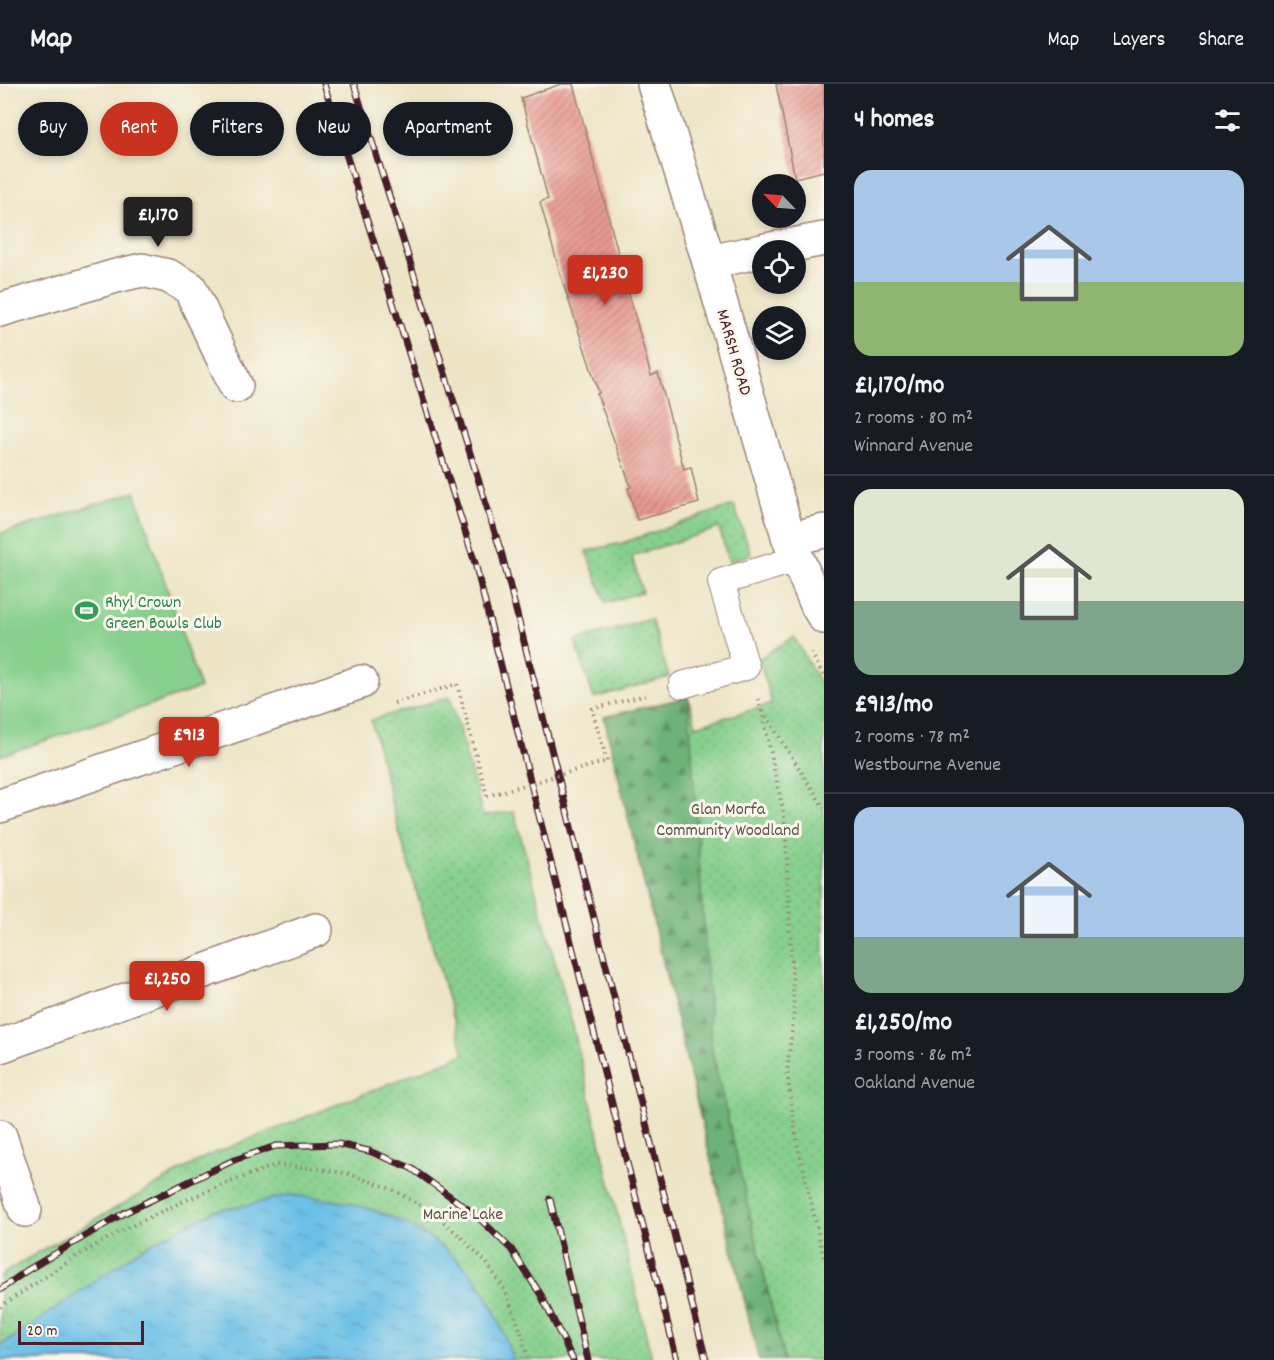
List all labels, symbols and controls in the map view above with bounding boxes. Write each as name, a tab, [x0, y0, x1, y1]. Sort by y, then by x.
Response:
text: Map	[30, 21, 72, 61]
text: Map	[1048, 26, 1079, 56]
text: Layers	[1112, 26, 1165, 56]
text: Share	[1198, 26, 1244, 56]
chip: Buy	[18, 102, 88, 156]
chip: Rent	[100, 102, 178, 156]
chip: Filters	[190, 102, 284, 156]
chip: New	[296, 102, 371, 156]
chip: Apartment	[383, 102, 513, 156]
text: 4 homes	[854, 102, 934, 139]
icon: filters	[1211, 104, 1244, 137]
north arrow	[752, 174, 806, 228]
map controls	[752, 174, 806, 360]
pin: £1,170	[109, 197, 207, 248]
text: £1,170	[137, 202, 179, 230]
icon: home	[995, 209, 1103, 317]
button: locate	[752, 240, 806, 294]
pin: £1,230	[556, 255, 654, 306]
text: £1,230	[582, 260, 628, 288]
button: layers	[752, 306, 806, 360]
street label: MARSH ROAD	[708, 307, 757, 399]
text: £1,170/mo	[854, 368, 944, 405]
text: 2 rooms · 80 m²	[854, 405, 973, 433]
text: Winnard Avenue	[854, 433, 973, 461]
icon: home	[995, 528, 1103, 636]
place label: Rhyl Crown Green Bowls Club	[105, 591, 222, 637]
sports icon: Rhyl Crown Green Bowls Club	[74, 598, 100, 624]
text: £913/mo	[854, 687, 933, 724]
pin: £913	[153, 717, 225, 768]
text: £913	[173, 722, 205, 750]
text: 2 rooms · 78 m²	[854, 724, 970, 752]
text: Westbourne Avenue	[854, 752, 1001, 780]
park label: Glan Morfa Community Woodland	[656, 798, 800, 844]
icon: home	[995, 846, 1103, 954]
pin: £1,250	[118, 961, 216, 1012]
text: £1,250	[143, 966, 191, 994]
text: £1,250/mo	[854, 1005, 952, 1042]
text: 3 rooms · 86 m²	[854, 1042, 972, 1070]
text: Oakland Avenue	[854, 1070, 975, 1098]
park label: Marine Lake	[423, 1203, 503, 1228]
scale bar	[18, 1318, 144, 1346]
text: 20 m	[27, 1320, 57, 1343]

